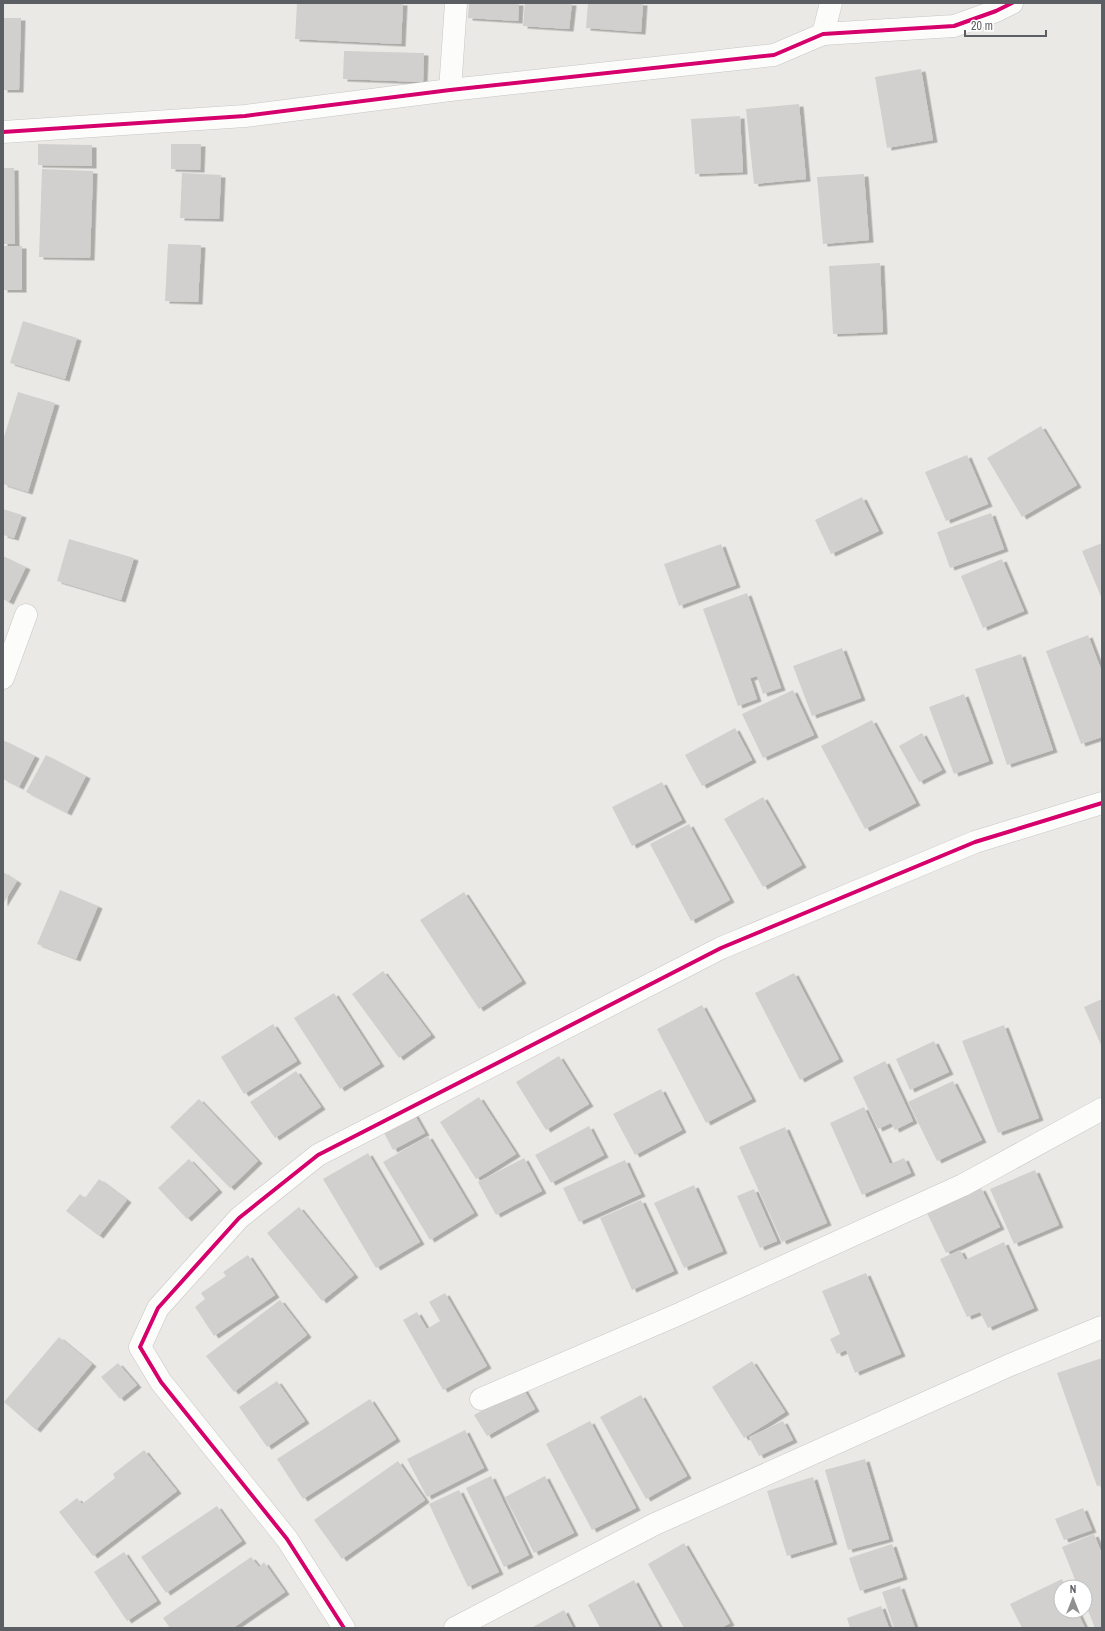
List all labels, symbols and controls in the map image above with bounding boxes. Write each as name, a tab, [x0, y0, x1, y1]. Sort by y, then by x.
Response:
scale bar	[965, 12, 1046, 38]
text: 20 m	[971, 18, 993, 34]
north arrow	[1053, 1579, 1093, 1619]
text: N	[1070, 1582, 1076, 1596]

